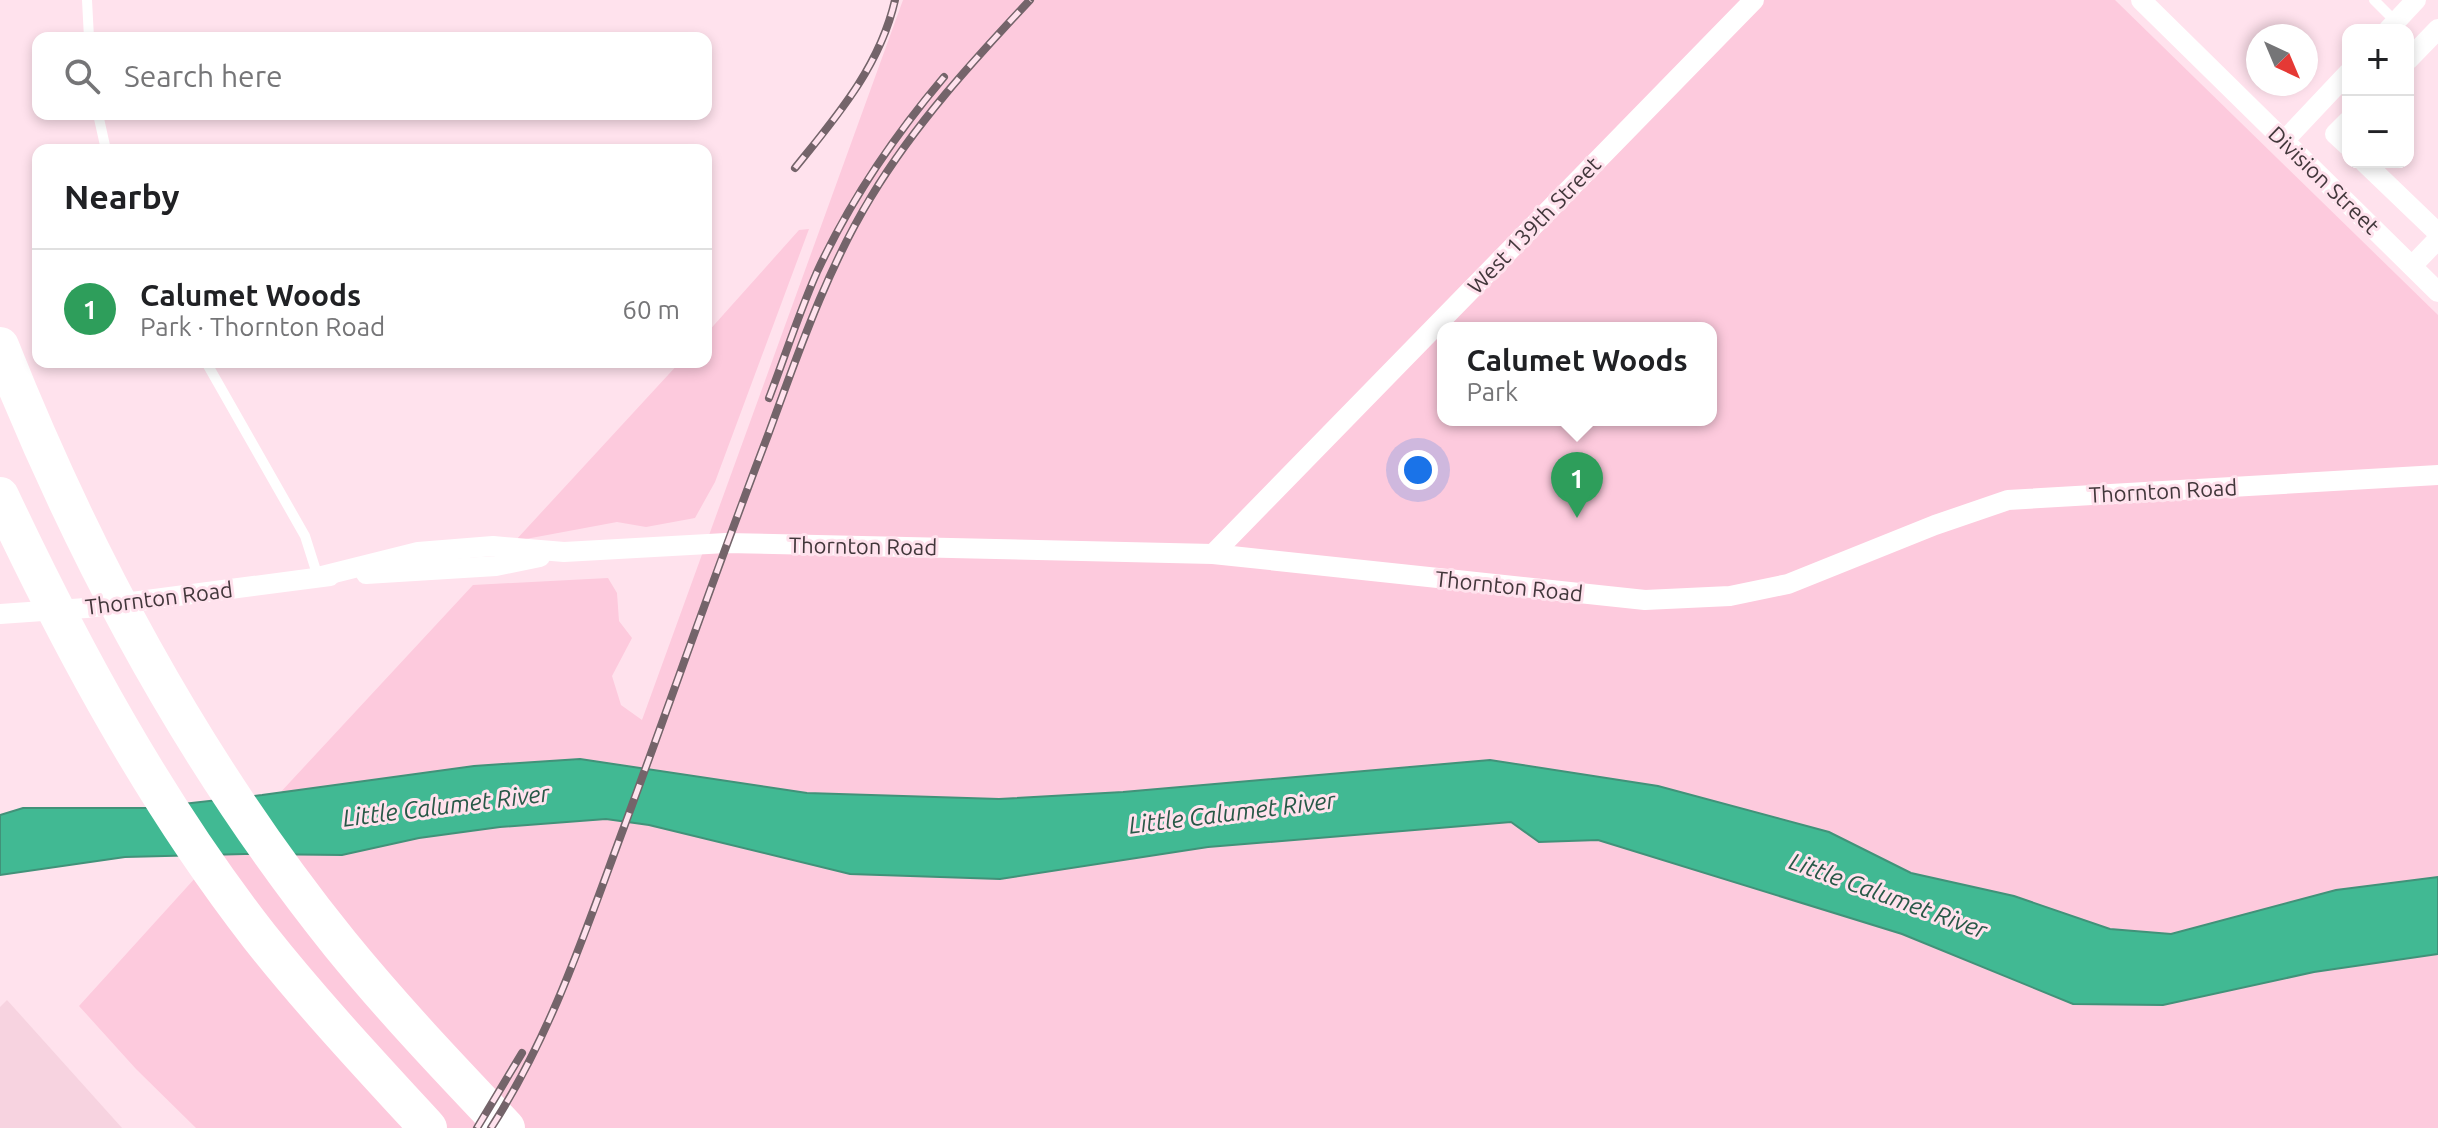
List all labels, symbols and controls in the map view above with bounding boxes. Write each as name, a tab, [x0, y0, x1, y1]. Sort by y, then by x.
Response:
north arrow	[2246, 24, 2318, 96]
map controls	[2342, 24, 2414, 168]
button: +	[2342, 24, 2414, 96]
search box	[32, 32, 712, 120]
icon: search	[60, 54, 104, 98]
text: Search here	[124, 59, 283, 93]
button: −	[2342, 96, 2414, 168]
street label: Division Street	[2264, 121, 2385, 239]
street label: West 139th Street	[1462, 151, 1605, 298]
text: Nearby	[64, 177, 179, 215]
text: Calumet Woods	[140, 278, 361, 312]
text: 1	[83, 295, 97, 324]
text: 60 m	[622, 295, 680, 324]
text: Park · Thornton Road	[140, 312, 385, 341]
popup	[1437, 322, 1717, 426]
text: Calumet Woods	[1466, 343, 1688, 377]
text: Park	[1466, 377, 1518, 406]
your location	[1398, 450, 1438, 490]
pin: 1	[1551, 452, 1603, 518]
street label: Thornton Road	[2088, 474, 2238, 507]
street label: Thornton Road	[789, 532, 937, 559]
street label: Thornton Road	[1434, 565, 1584, 606]
street label: Thornton Road	[84, 576, 234, 619]
water label: Little Calumet River	[341, 779, 552, 832]
water label: Little Calumet River	[1127, 786, 1338, 839]
water label: Little Calumet River	[1786, 847, 1991, 944]

